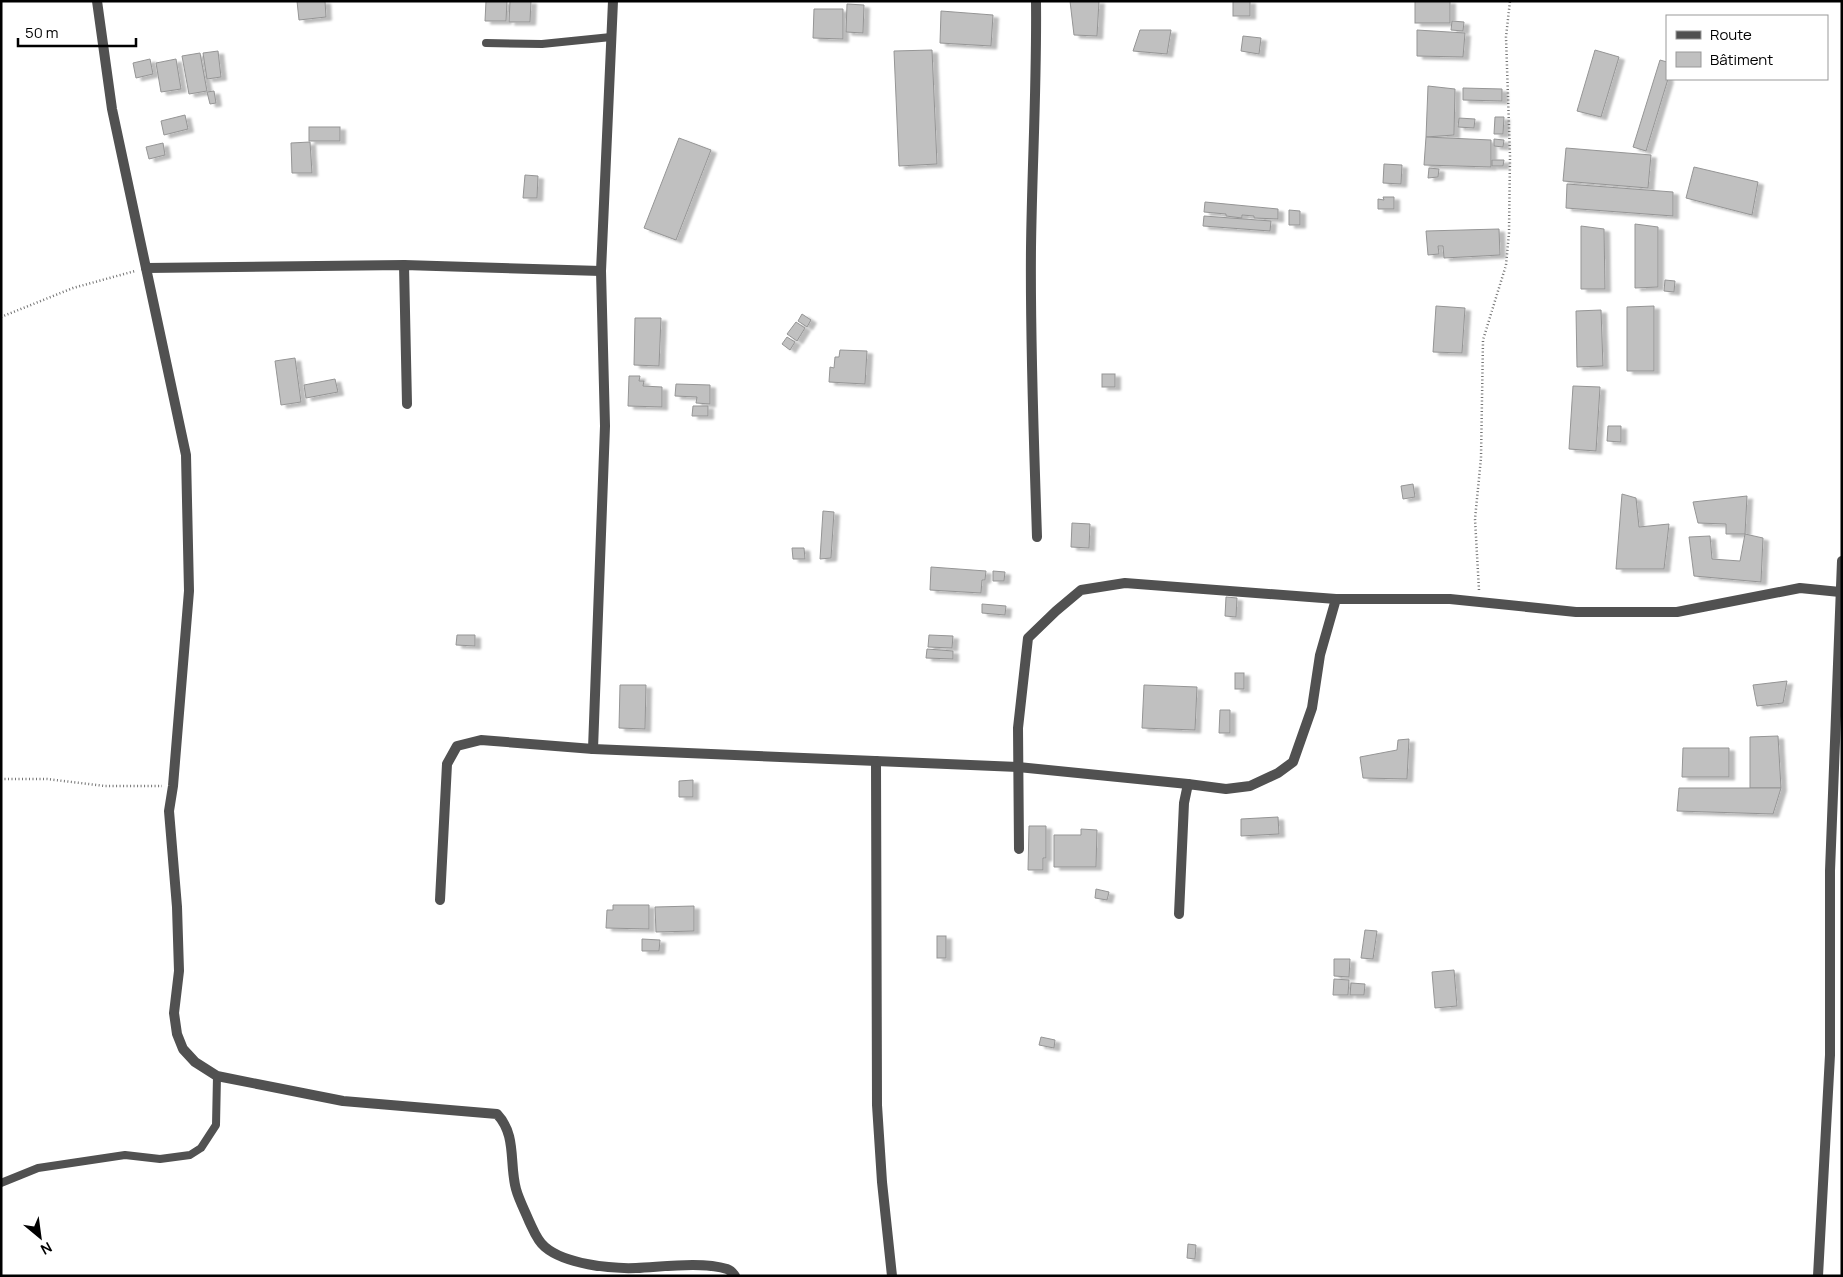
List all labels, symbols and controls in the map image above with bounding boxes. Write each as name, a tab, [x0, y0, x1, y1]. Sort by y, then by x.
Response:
scale bar	[18, 15, 135, 47]
legend	[1666, 15, 1828, 80]
text: 50 m	[25, 22, 59, 43]
text: Route	[1710, 24, 1752, 45]
text: Bâtiment	[1710, 49, 1773, 70]
north arrow	[15, 1212, 65, 1262]
text: N	[38, 1238, 56, 1260]

